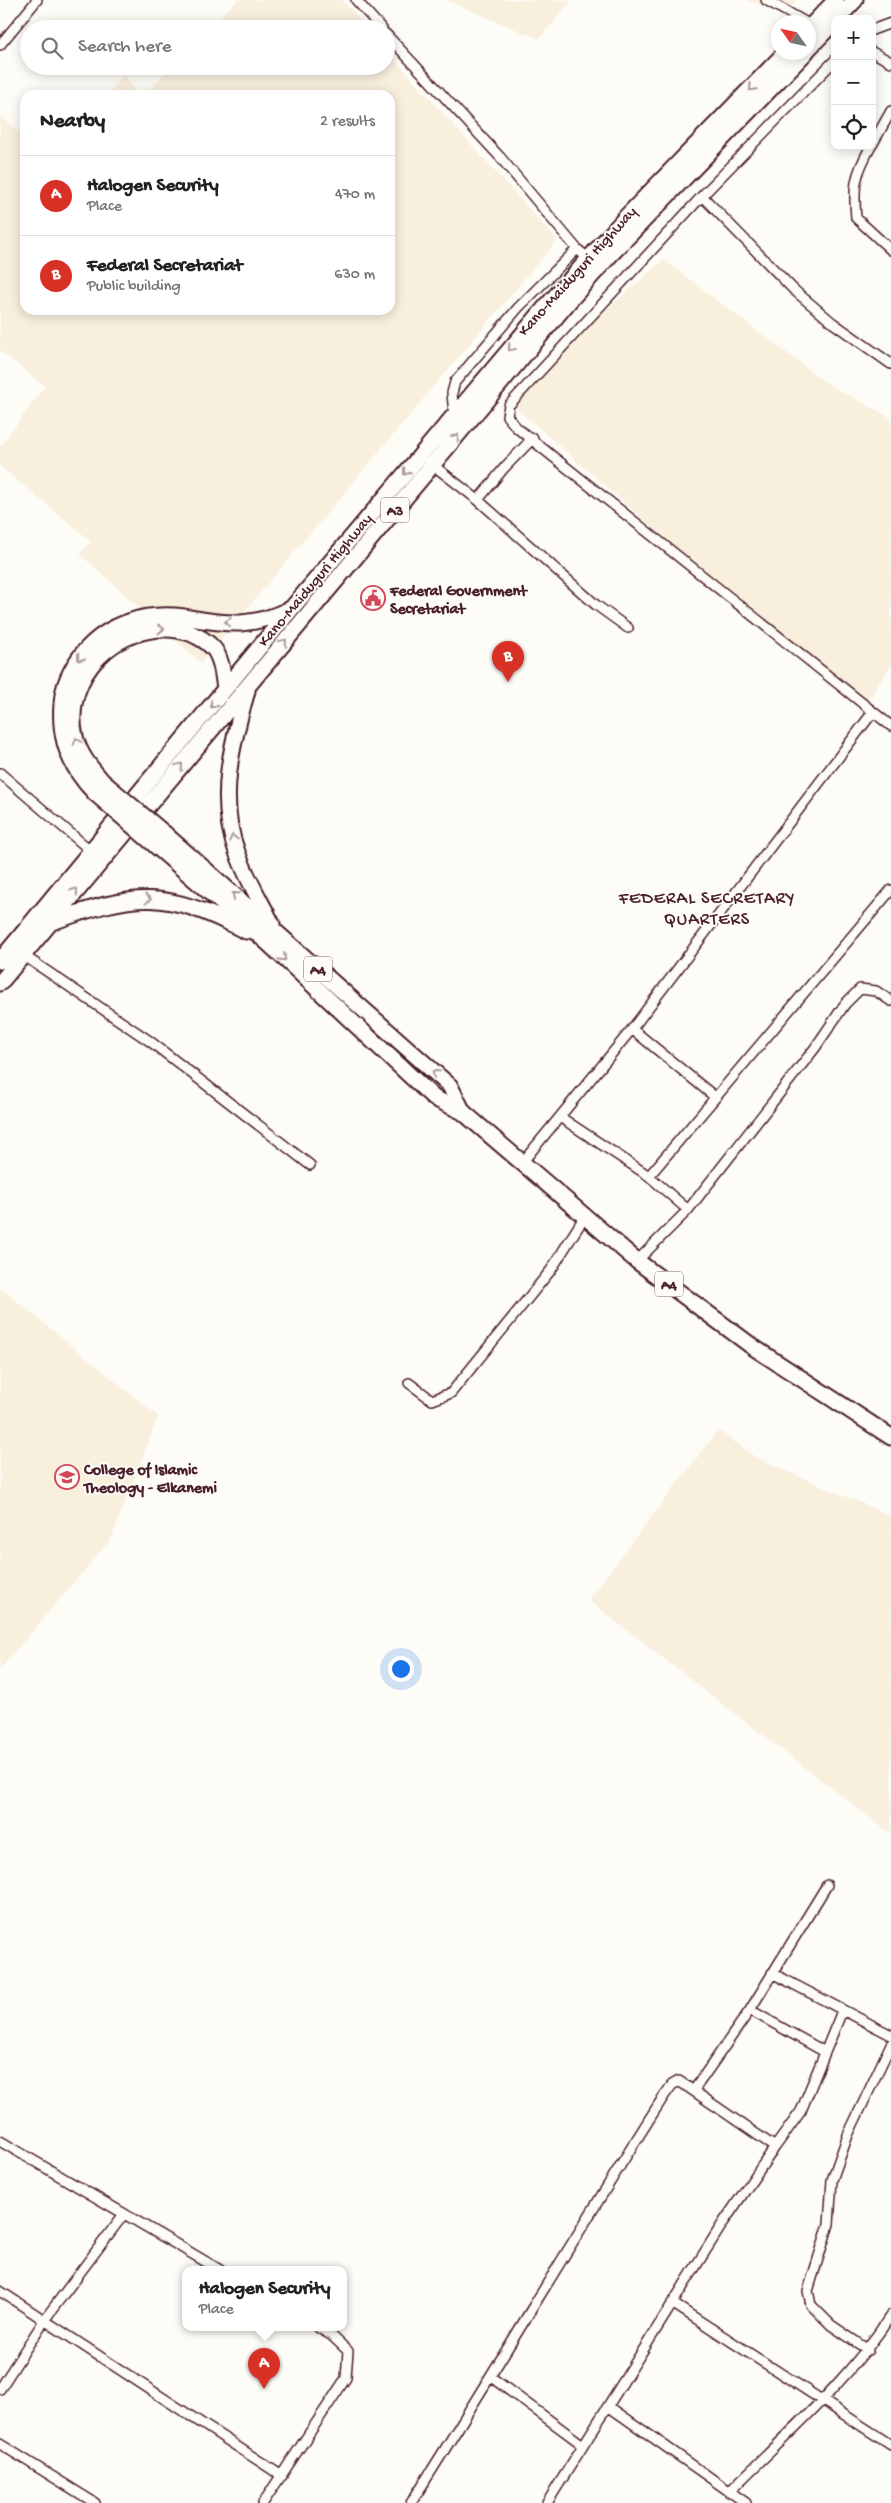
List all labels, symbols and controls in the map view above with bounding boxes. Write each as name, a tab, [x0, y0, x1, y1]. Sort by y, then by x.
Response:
north arrow	[771, 15, 816, 60]
map controls	[831, 15, 876, 150]
button: +	[831, 15, 876, 60]
search box	[20, 20, 395, 75]
icon: search	[38, 34, 66, 62]
text: Search here	[78, 36, 172, 59]
button: −	[831, 60, 876, 105]
one-way arrow	[749, 82, 758, 91]
button: locate	[831, 105, 876, 150]
text: Nearby	[40, 110, 105, 135]
text: 2 results	[320, 113, 375, 132]
text: Halogen Security	[87, 175, 219, 198]
text: A	[51, 186, 61, 205]
text: 470 m	[335, 186, 375, 205]
text: Place	[87, 198, 122, 217]
street label: Kano-Maiduguri Highway	[515, 203, 642, 341]
text: Federal Secretariat	[87, 255, 243, 278]
text: B	[52, 266, 60, 285]
text: 630 m	[334, 266, 375, 285]
text: Public building	[87, 278, 181, 297]
one-way arrow	[508, 342, 517, 351]
one-way arrow	[450, 433, 459, 442]
one-way arrow	[404, 466, 412, 475]
road number: A3	[381, 498, 409, 522]
street label: Kano-Maiduguri Highway	[255, 511, 378, 652]
place label: Federal Government Secretariat	[389, 583, 528, 620]
public building icon: Federal Government Secretariat	[360, 585, 386, 611]
one-way arrow	[224, 617, 232, 628]
one-way arrow	[158, 624, 165, 634]
one-way arrow	[278, 638, 287, 647]
pin: B	[492, 641, 524, 682]
one-way arrow	[77, 652, 86, 661]
one-way arrow	[209, 699, 218, 708]
one-way arrow	[73, 738, 83, 746]
one-way arrow	[174, 763, 183, 772]
one-way arrow	[228, 833, 239, 842]
one-way arrow	[70, 888, 78, 897]
district label: FEDERAL SECRETARY QUARTERS	[618, 889, 795, 931]
one-way arrow	[232, 893, 241, 901]
one-way arrow	[144, 894, 152, 904]
one-way arrow	[278, 952, 287, 961]
road number: A4	[304, 956, 332, 982]
one-way arrow	[432, 1070, 441, 1079]
road number: A4	[655, 1272, 683, 1296]
place label: College of Islamic Theology - Elkanemi	[82, 1461, 217, 1499]
school or university icon: College of Islamic Theology - Elkanemi	[54, 1464, 80, 1490]
your location	[388, 1656, 414, 1682]
popup	[182, 2266, 347, 2331]
text: Halogen Security	[199, 2278, 330, 2301]
text: Place	[199, 2301, 234, 2320]
pin: A	[248, 2348, 280, 2389]

